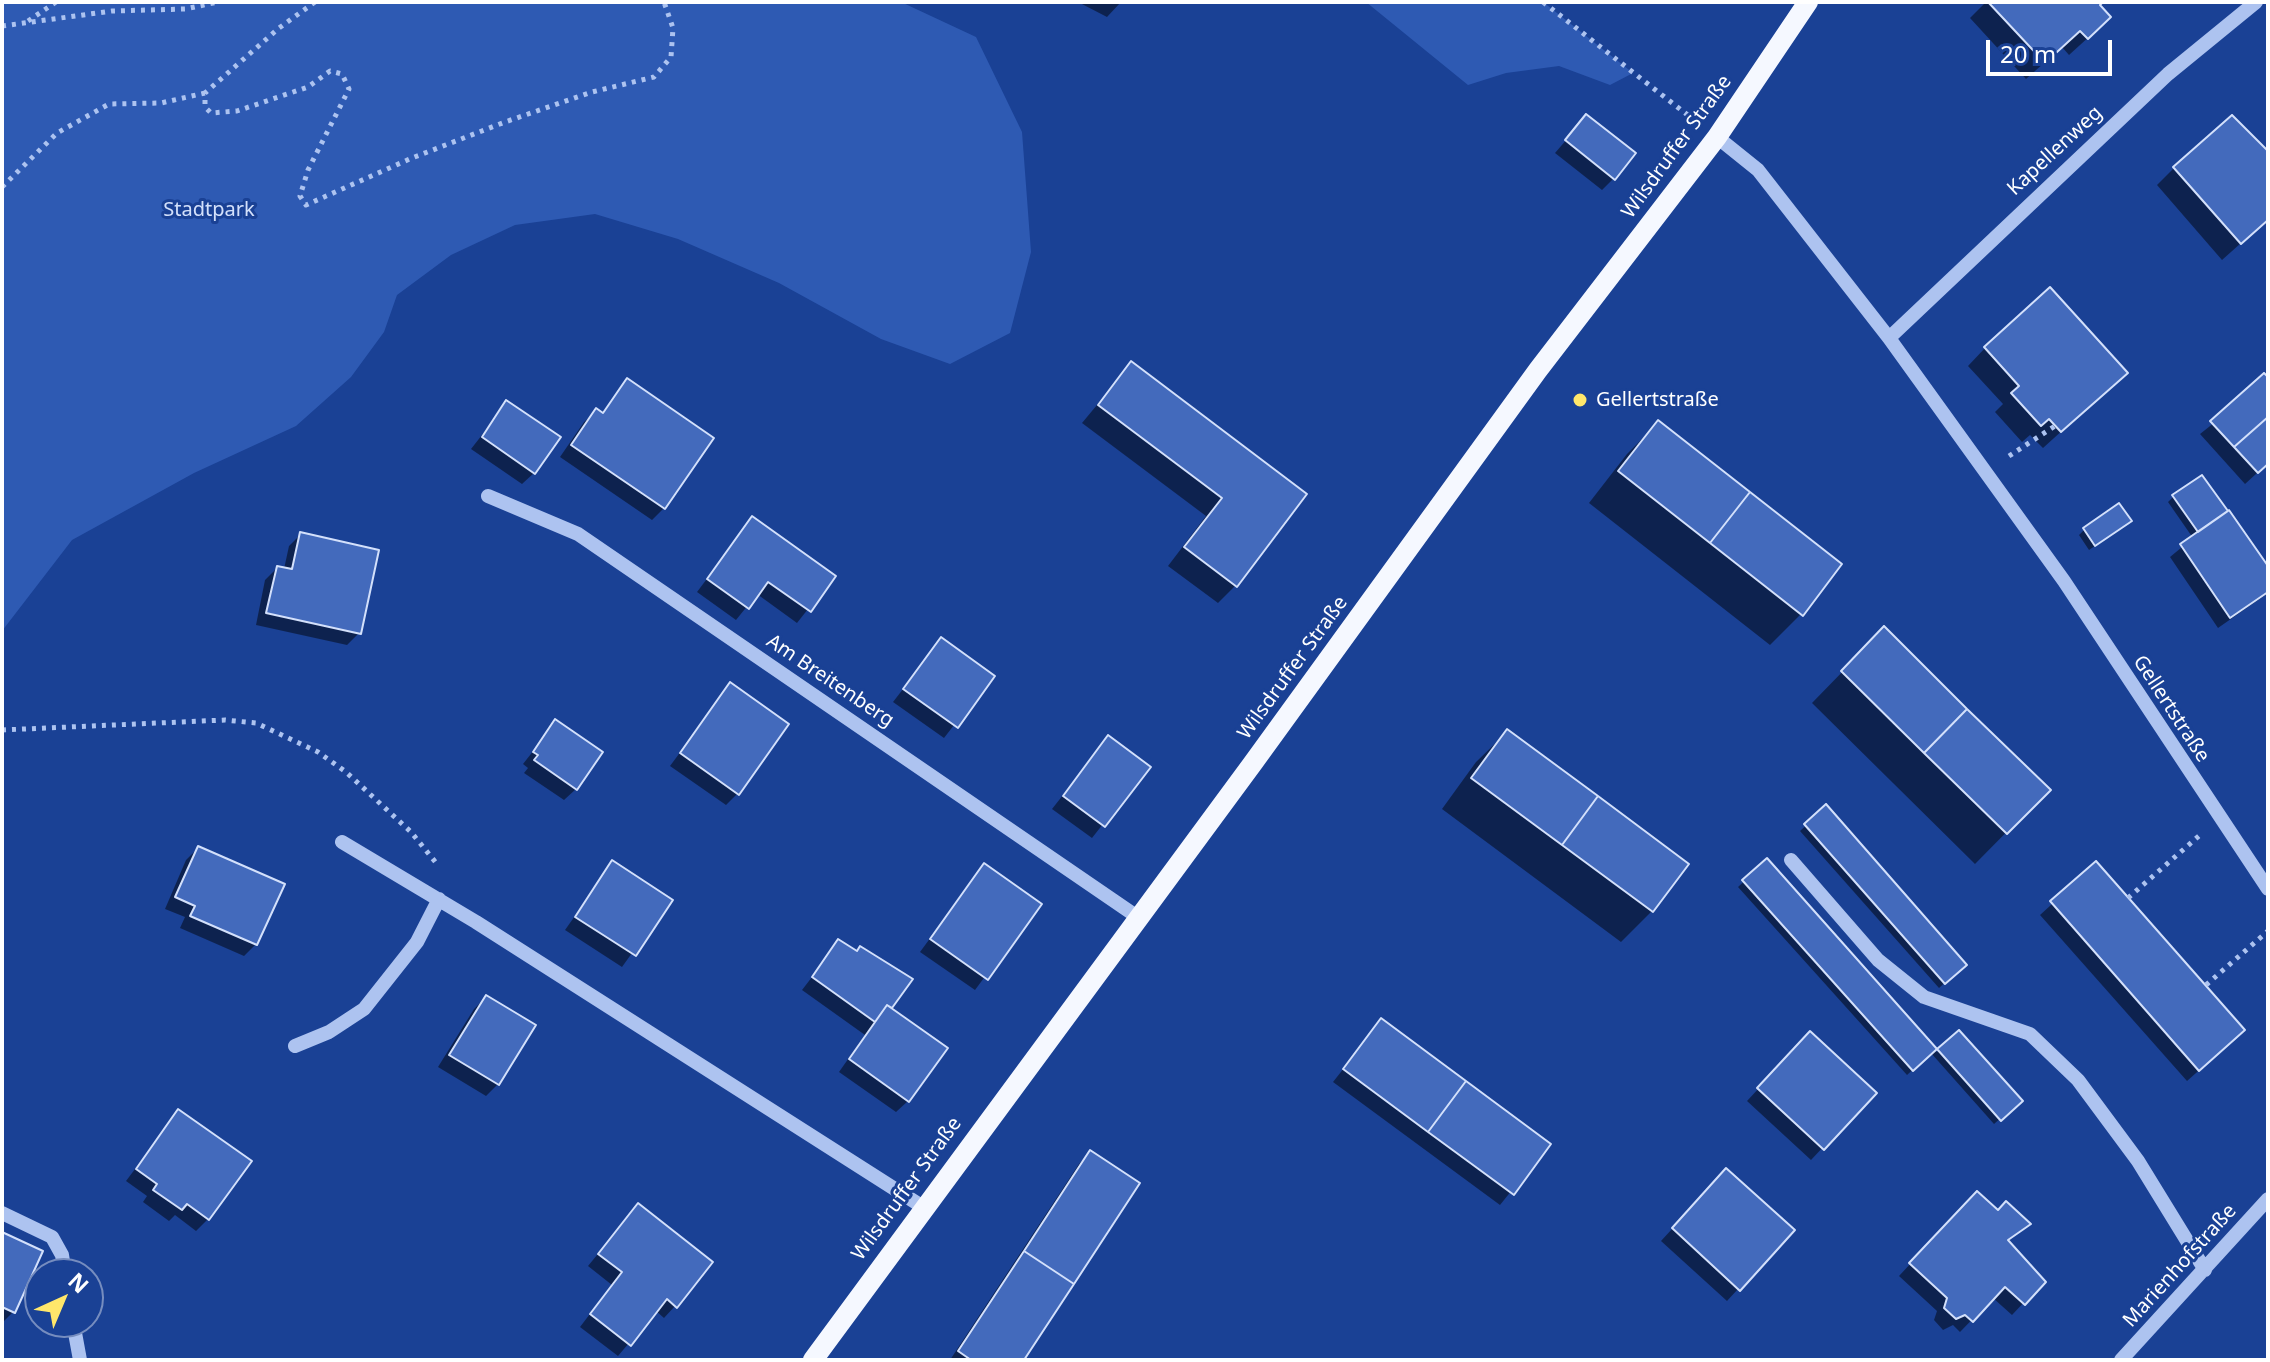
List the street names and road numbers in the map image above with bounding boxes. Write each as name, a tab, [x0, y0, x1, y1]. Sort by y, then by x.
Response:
street label: Wilsdruffer Straße	[1617, 71, 1737, 223]
street label: Kapellenweg	[2003, 101, 2107, 201]
street label: Wilsdruffer Straße	[1233, 592, 1353, 744]
street label: Am Breitenberg	[762, 629, 898, 733]
street label: Gellertstraße	[2128, 651, 2214, 767]
street label: Wilsdruffer Straße	[847, 1113, 967, 1265]
street label: Marienhofstraße	[2118, 1199, 2242, 1333]

